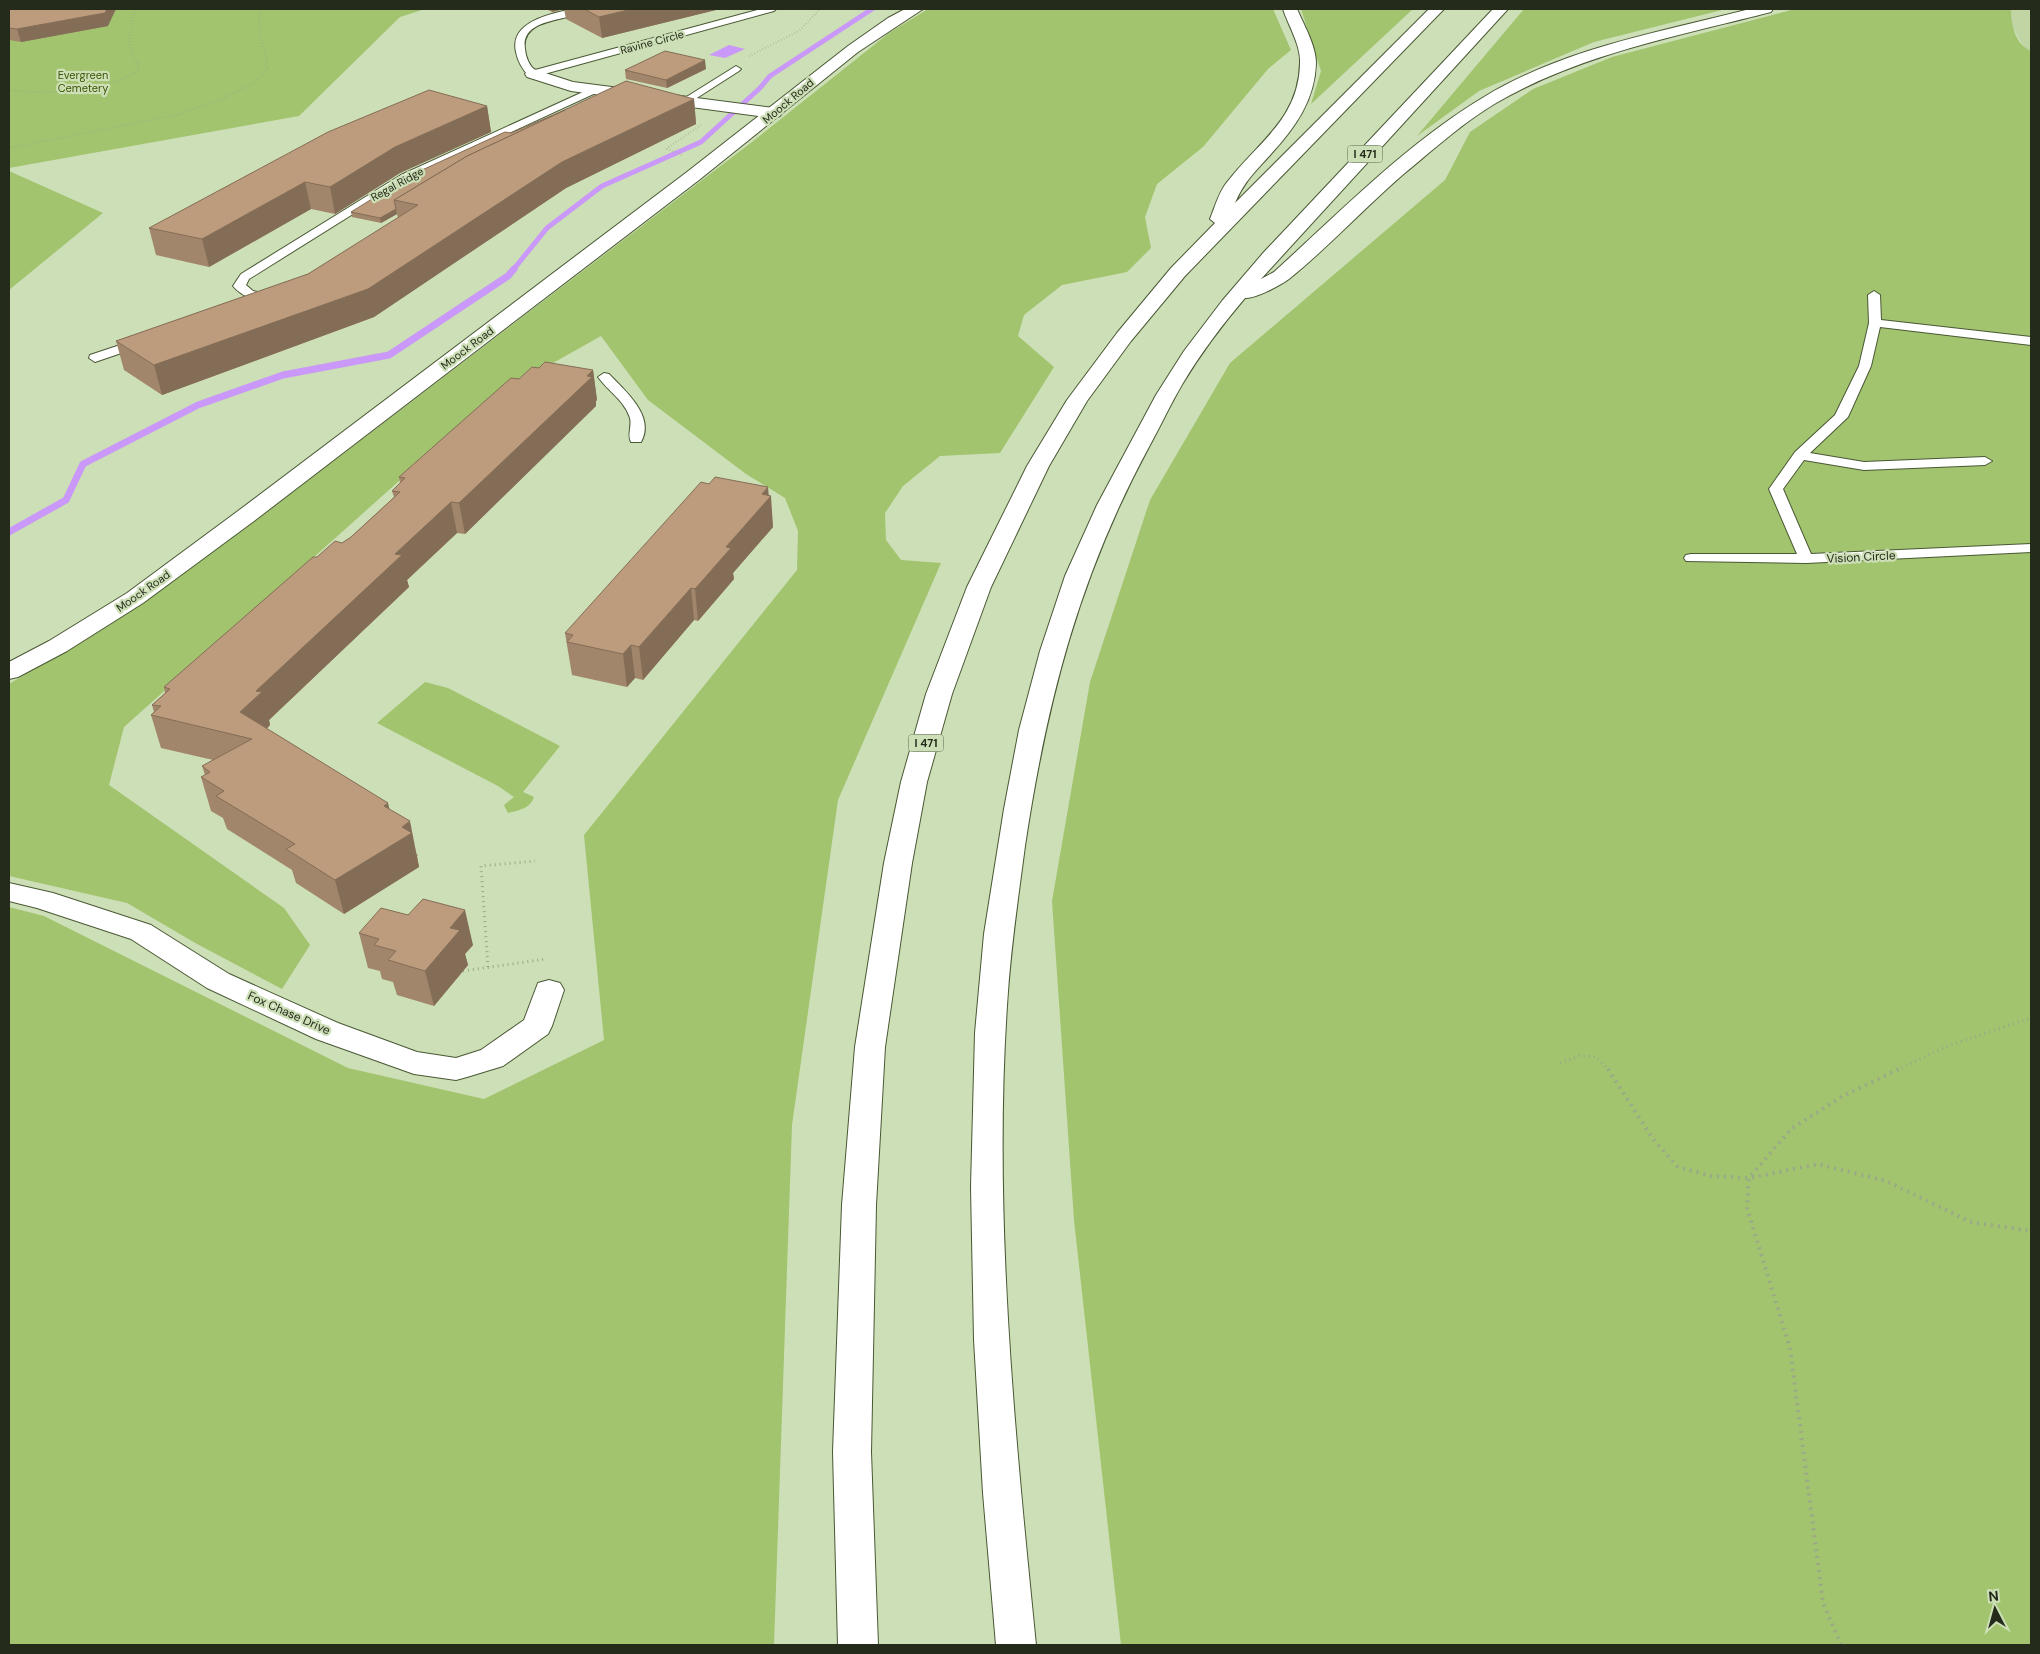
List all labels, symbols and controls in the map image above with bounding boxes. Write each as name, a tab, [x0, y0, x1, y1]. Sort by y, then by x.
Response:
street label: Ravine Circle	[619, 27, 685, 57]
park label: Evergreen Cemetery	[58, 68, 108, 95]
street label: Moock Road	[759, 75, 817, 127]
road number: I 471	[1348, 146, 1382, 162]
street label: Regal Ridge	[368, 164, 426, 204]
street label: Moock Road	[438, 323, 496, 372]
street label: Vision Circle	[1826, 547, 1896, 567]
street label: Moock Road	[113, 567, 173, 615]
road number: I 471	[908, 734, 944, 751]
street label: Fox Chase Drive	[245, 988, 333, 1038]
north arrow	[1970, 1584, 2020, 1634]
text: N	[1988, 1587, 2000, 1606]

